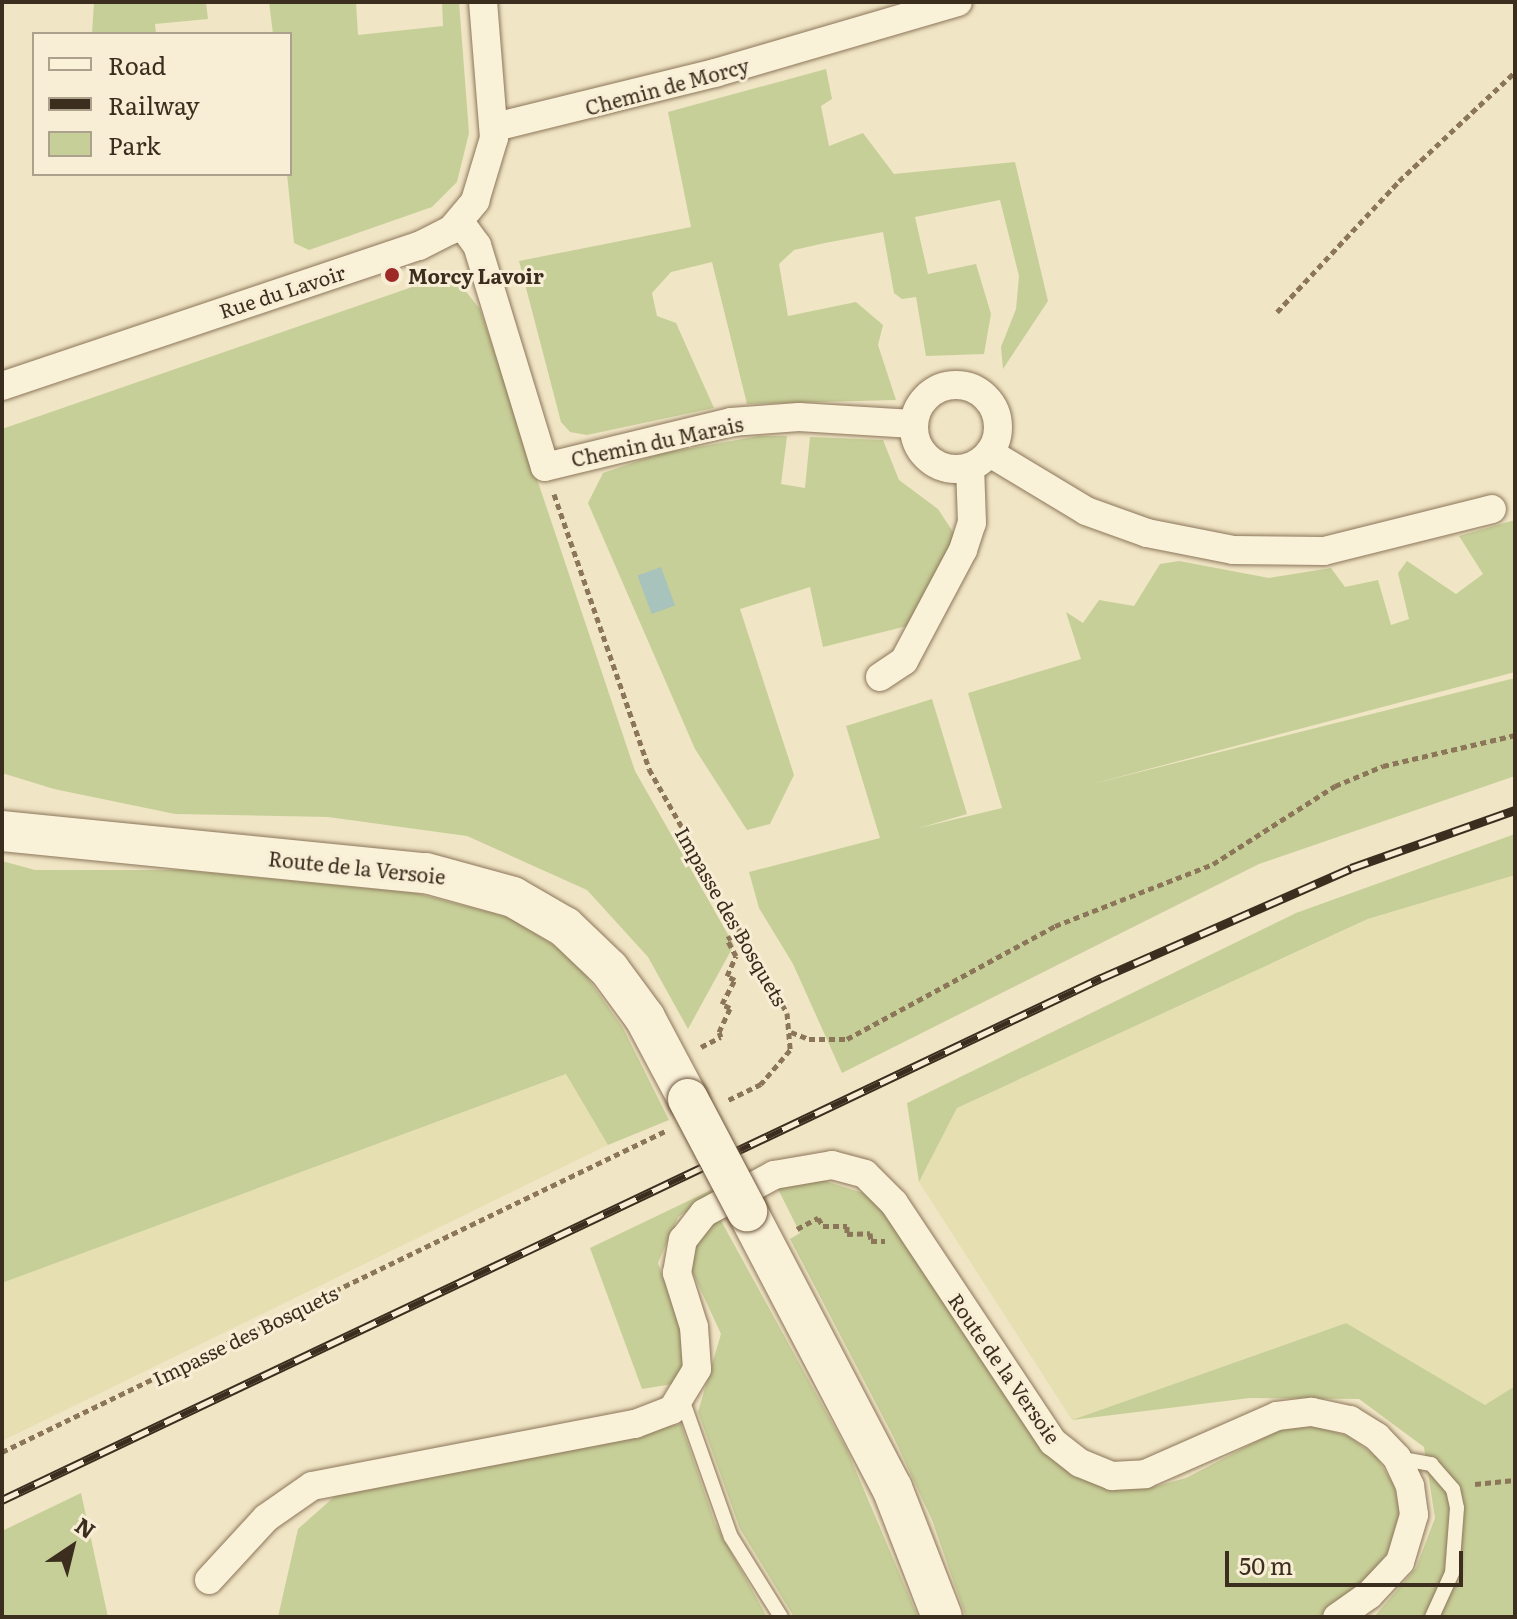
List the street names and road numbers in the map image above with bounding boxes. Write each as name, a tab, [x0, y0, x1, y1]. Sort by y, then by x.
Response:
street label: Chemin de Morcy	[582, 53, 752, 119]
street label: Rue du Lavoir	[216, 259, 348, 323]
street label: Chemin du Marais	[569, 411, 745, 471]
street label: Impasse des Bosquets	[671, 822, 793, 1010]
street label: Route de la Versoie	[267, 846, 447, 888]
street label: Impasse des Bosquets	[149, 1280, 341, 1390]
street label: Route de la Versoie	[944, 1288, 1066, 1448]

